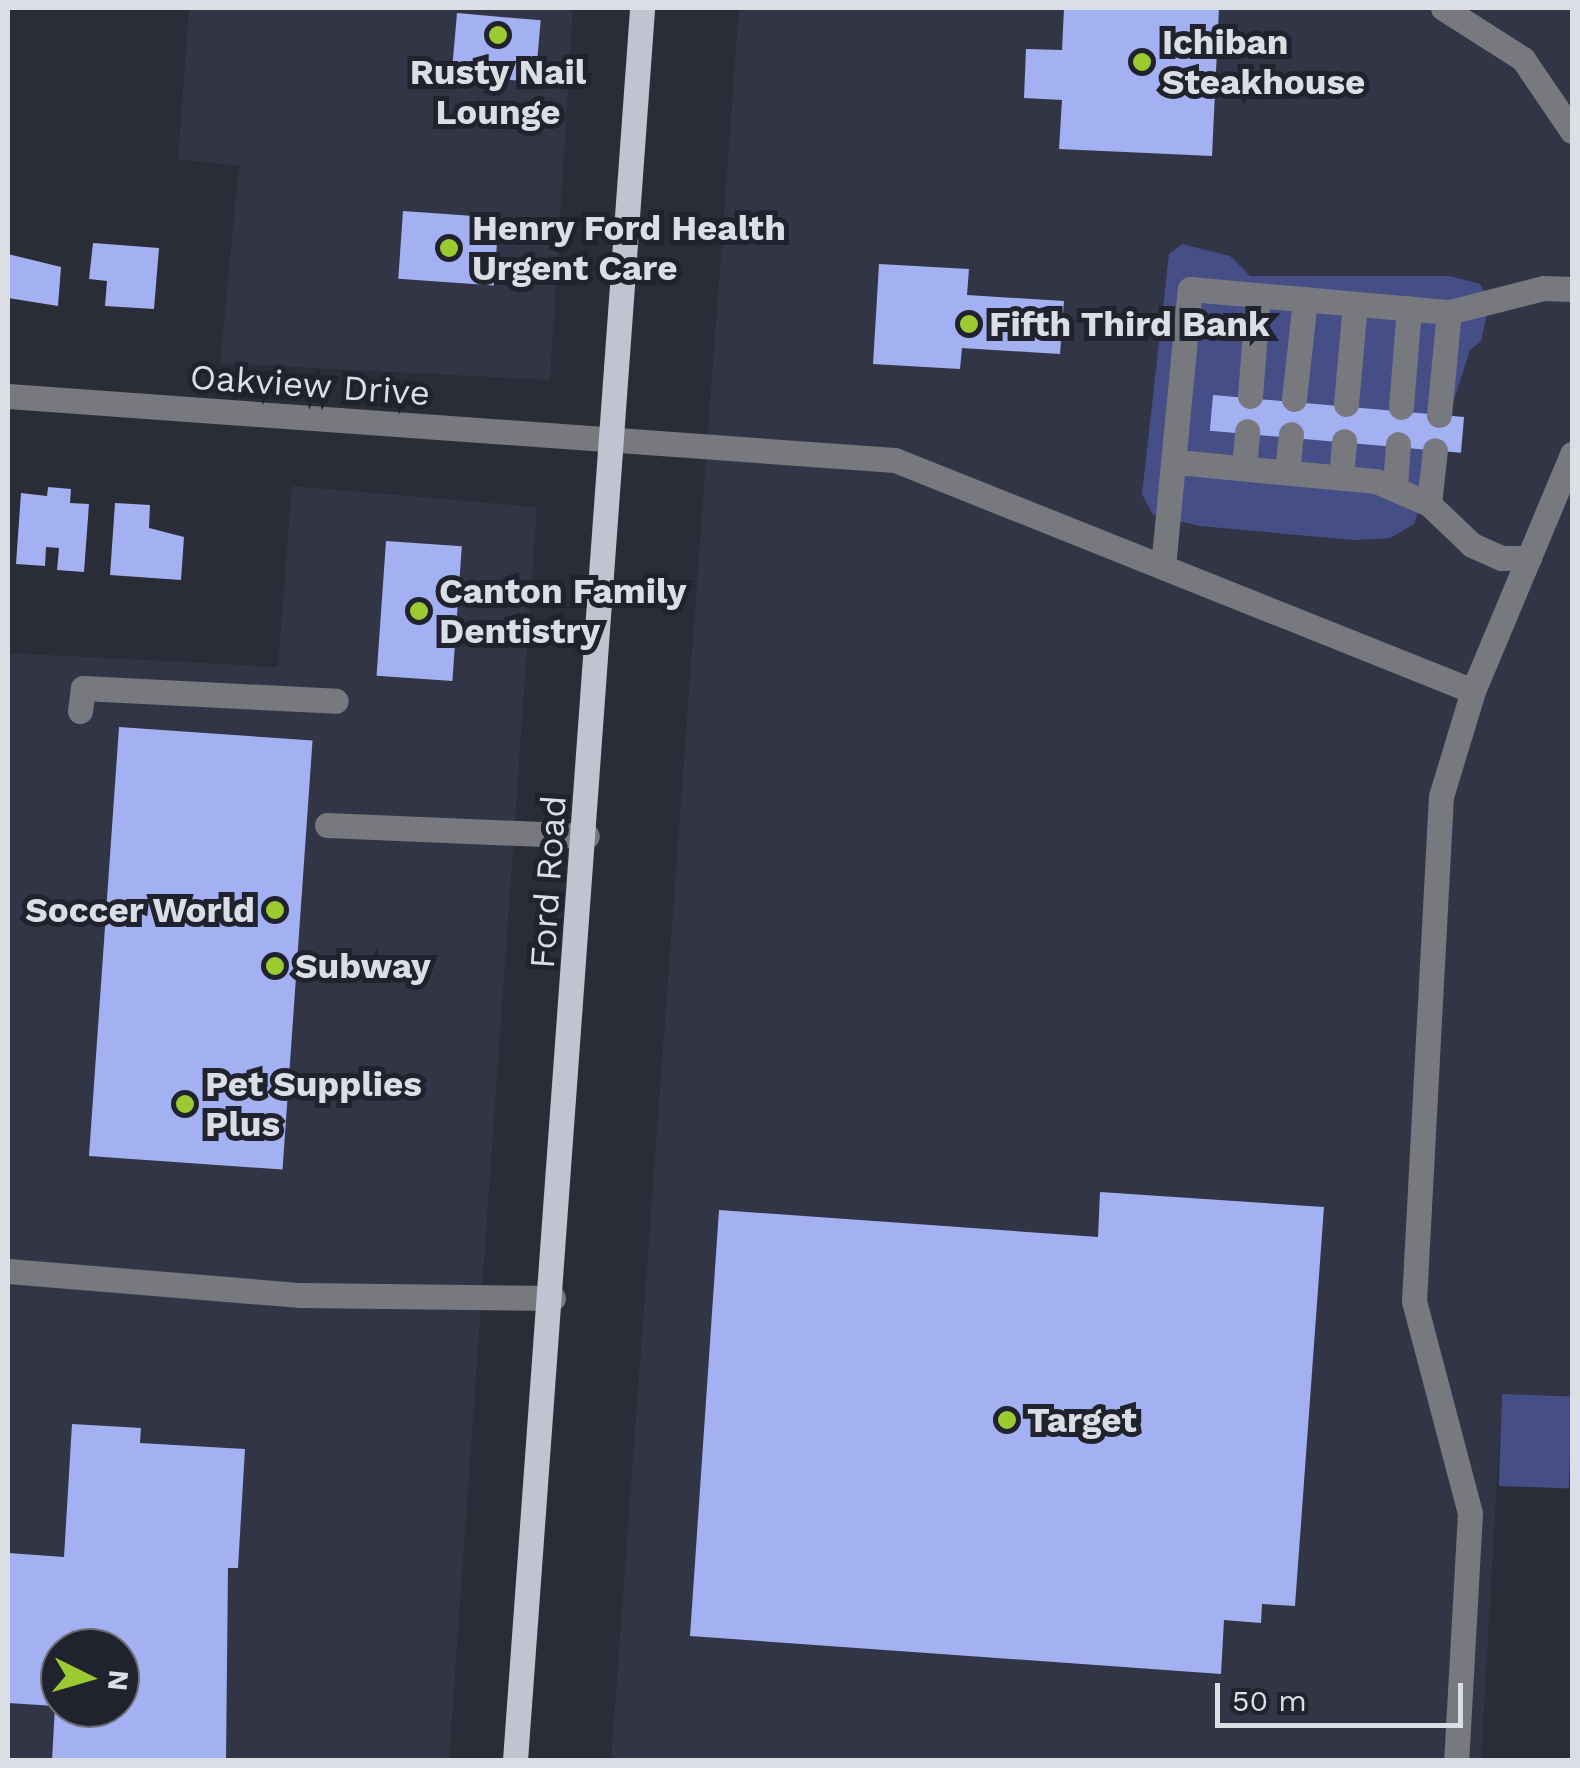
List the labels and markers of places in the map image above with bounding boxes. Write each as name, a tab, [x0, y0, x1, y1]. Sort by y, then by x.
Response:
place label: Ichiban Steakhouse	[1162, 21, 1365, 103]
marker: Rusty Nail Lounge	[487, 24, 509, 46]
place label: Rusty Nail Lounge	[409, 51, 587, 133]
marker: Ichiban Steakhouse	[1131, 51, 1153, 73]
place label: Henry Ford Health Urgent Care	[472, 207, 787, 289]
marker: Henry Ford Health Urgent Care	[436, 235, 462, 261]
place label: Fifth Third Bank	[989, 303, 1270, 345]
marker: Fifth Third Bank	[958, 313, 980, 335]
place label: Canton Family Dentistry	[439, 570, 686, 652]
marker: Canton Family Dentistry	[408, 600, 430, 622]
place label: Soccer World	[24, 889, 255, 931]
marker: Soccer World	[264, 899, 286, 921]
place label: Subway	[295, 945, 431, 987]
marker: Subway	[264, 955, 286, 977]
place label: Pet Supplies Plus	[205, 1063, 422, 1145]
marker: Pet Supplies Plus	[174, 1093, 196, 1115]
place label: Target	[1027, 1399, 1137, 1441]
marker: Target	[996, 1409, 1018, 1431]

